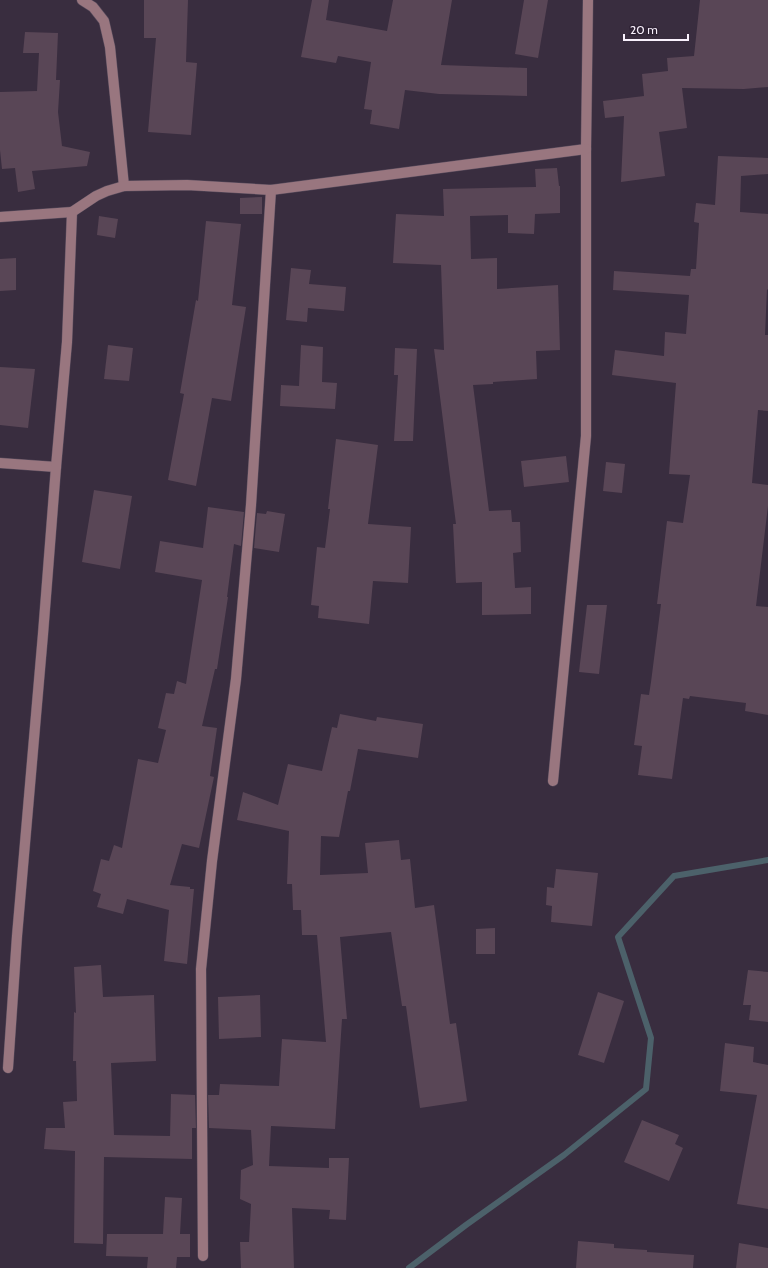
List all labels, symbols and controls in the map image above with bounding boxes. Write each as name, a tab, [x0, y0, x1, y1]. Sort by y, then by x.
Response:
scale bar	[624, 16, 688, 42]
text: 20 m	[630, 22, 658, 37]

